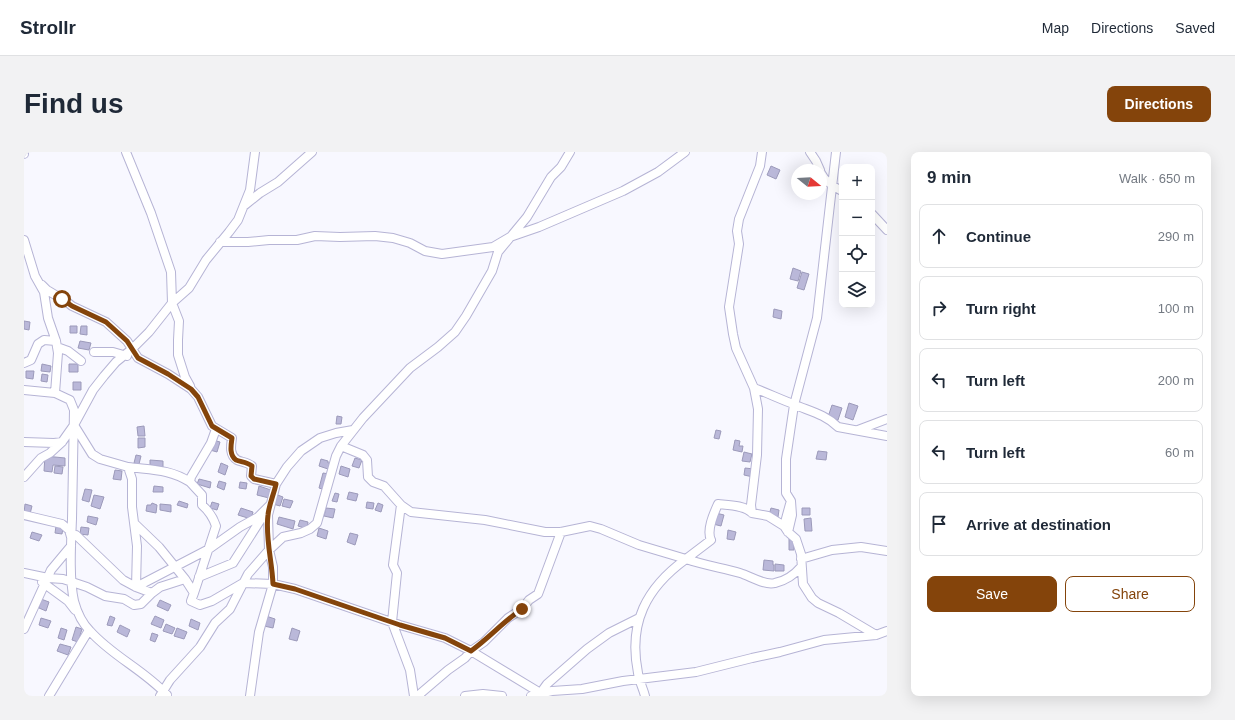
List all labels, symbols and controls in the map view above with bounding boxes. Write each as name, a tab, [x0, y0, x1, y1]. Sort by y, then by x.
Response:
text: Strollr	[20, 17, 76, 38]
text: Map	[1042, 20, 1069, 36]
text: Directions	[1091, 20, 1153, 36]
text: Saved	[1175, 20, 1215, 36]
button: Directions	[1107, 86, 1211, 122]
text: Find us	[24, 88, 124, 119]
north arrow	[791, 164, 827, 200]
map controls	[839, 164, 875, 308]
button: +	[839, 164, 875, 200]
text: 9 min	[927, 168, 971, 187]
text: Walk · 650 m	[1119, 171, 1195, 186]
button: −	[839, 200, 875, 236]
icon: ahead	[928, 225, 950, 247]
text: Continue	[966, 228, 1031, 245]
text: 290 m	[1158, 229, 1194, 244]
button: locate	[839, 236, 875, 272]
button: layers	[839, 272, 875, 308]
route start	[53, 290, 71, 308]
icon: right	[928, 297, 950, 319]
text: Turn right	[966, 300, 1036, 317]
text: 100 m	[1158, 301, 1194, 316]
icon: left	[928, 369, 950, 391]
text: Turn left	[966, 372, 1025, 389]
text: 200 m	[1158, 373, 1194, 388]
icon: left	[928, 441, 950, 463]
text: Turn left	[966, 444, 1025, 461]
text: 60 m	[1165, 445, 1194, 460]
icon: arrive	[928, 513, 950, 535]
text: Arrive at destination	[966, 516, 1111, 533]
button: Save	[927, 576, 1057, 612]
button: Share	[1065, 576, 1195, 612]
route end	[513, 600, 531, 618]

